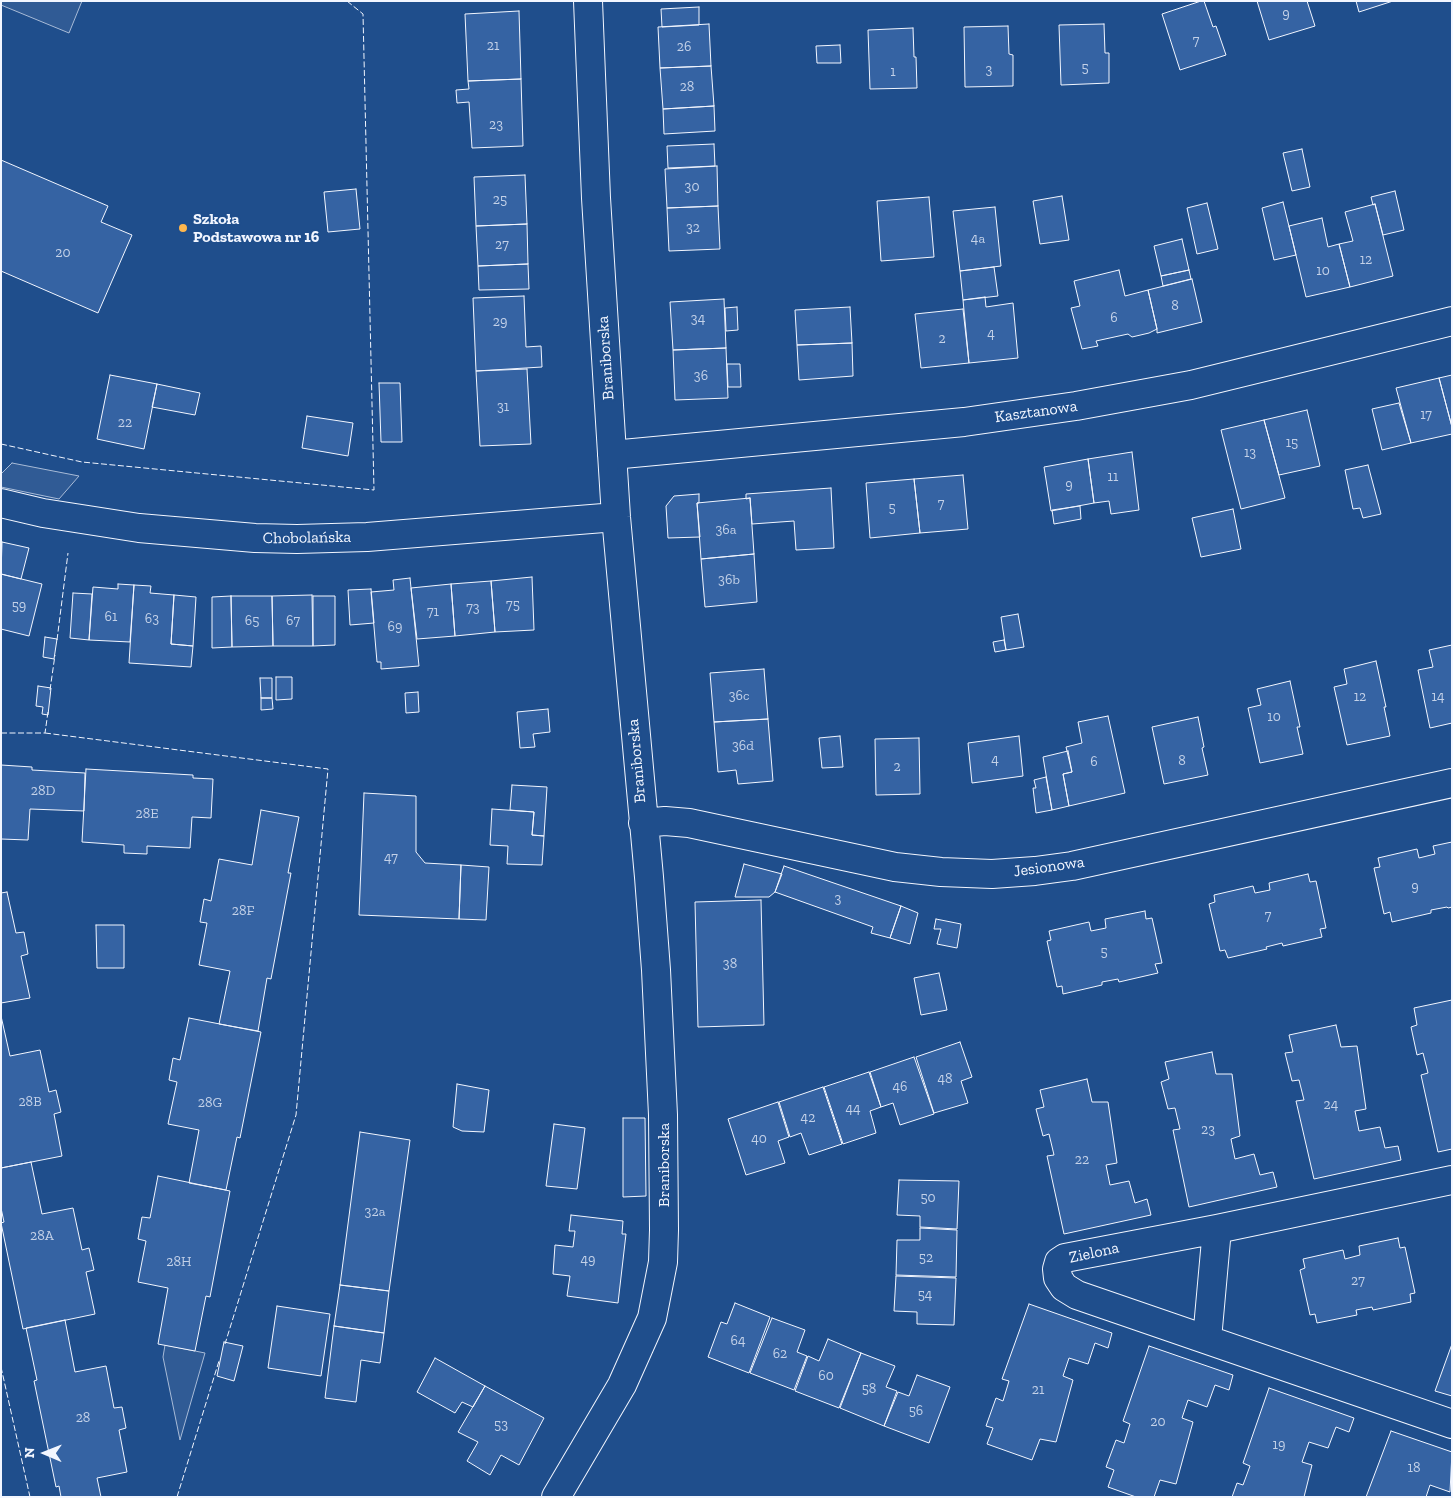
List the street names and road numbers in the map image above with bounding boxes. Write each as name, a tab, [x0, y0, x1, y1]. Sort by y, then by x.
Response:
street label: Braniborska	[593, 315, 619, 401]
street label: Kasztanowa	[993, 397, 1079, 427]
street label: Chobolańska	[263, 528, 351, 548]
street label: Braniborska	[624, 718, 650, 804]
street label: Jesionowa	[1012, 853, 1086, 881]
street label: Braniborska	[654, 1123, 674, 1207]
street label: Zielona	[1067, 1238, 1121, 1268]

